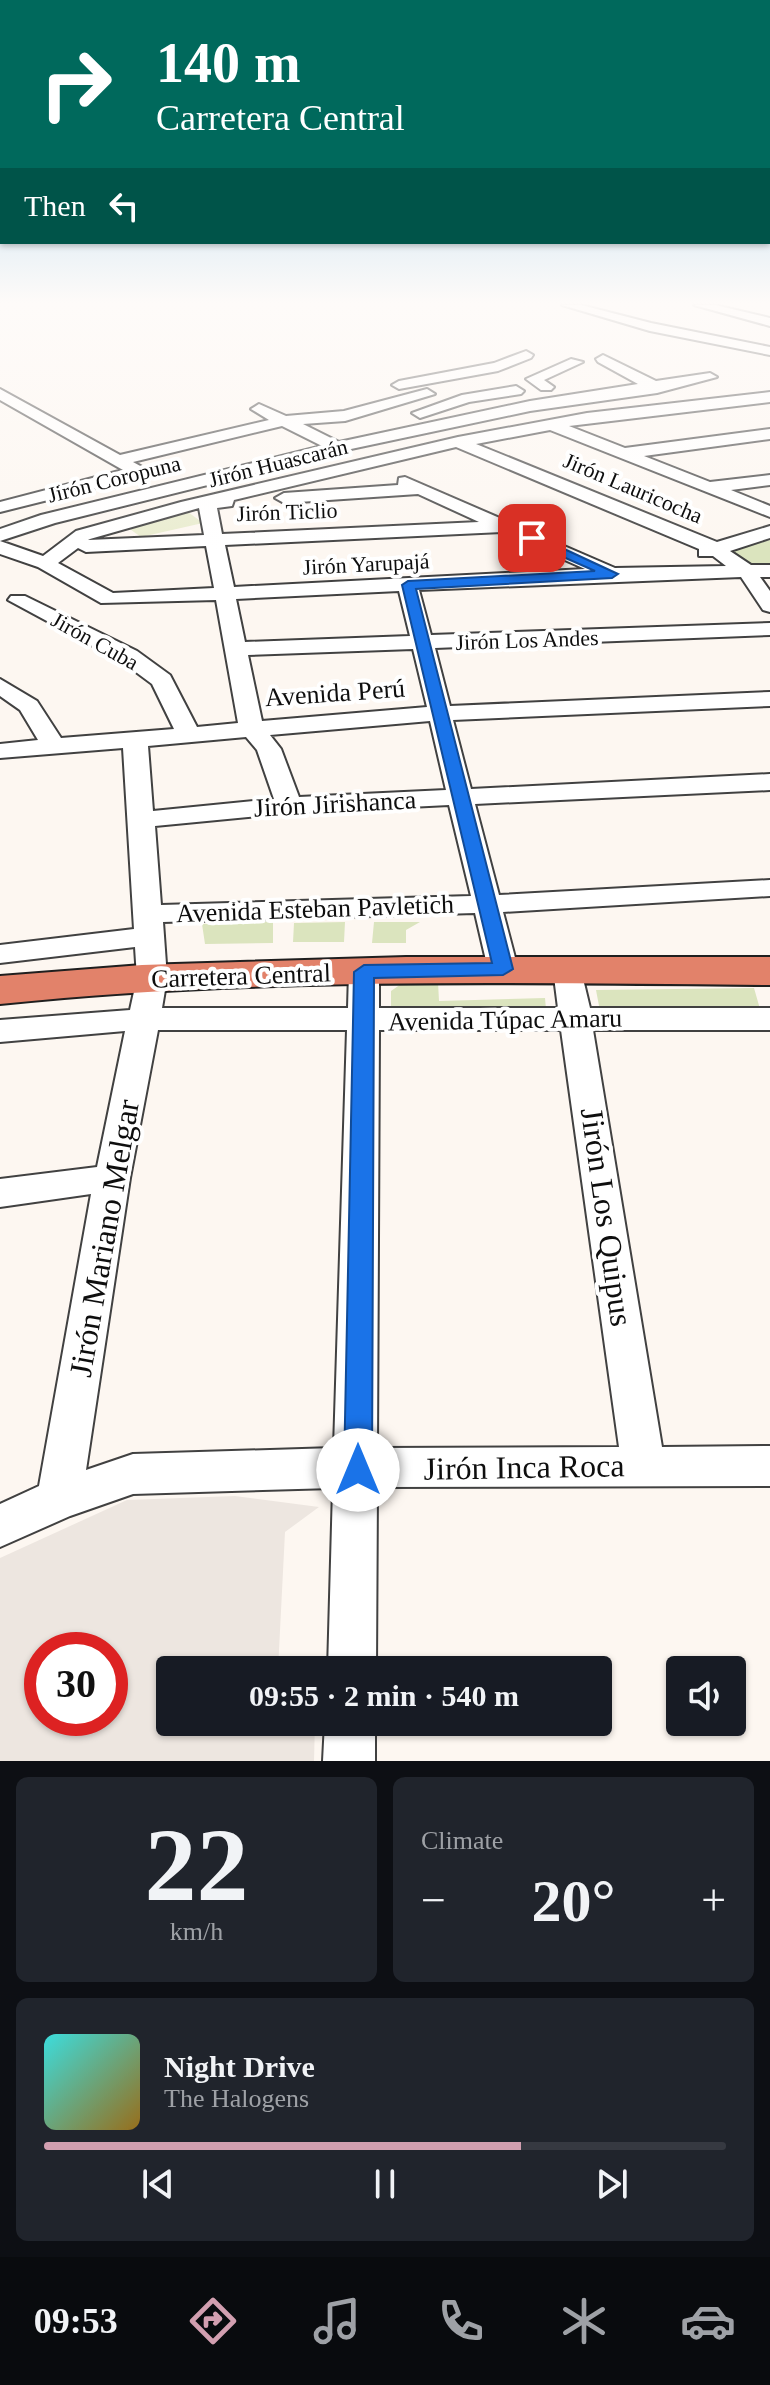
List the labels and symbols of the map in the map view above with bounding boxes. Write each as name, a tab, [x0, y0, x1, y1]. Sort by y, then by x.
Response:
street label: Jirón Huascarán	[206, 434, 350, 492]
street label: Jirón Lauricocha	[560, 447, 706, 529]
street label: Jirón Coropuna	[45, 450, 183, 508]
street label: Jirón Ticlio	[236, 498, 338, 526]
pin	[498, 504, 566, 572]
street label: Jirón Yarupajá	[302, 548, 430, 580]
street label: Jirón Cuba	[47, 607, 143, 675]
street label: Jirón Los Andes	[455, 625, 599, 655]
street label: Avenida Perú	[264, 674, 406, 712]
street label: Jirón Jirishanca	[253, 785, 417, 823]
street label: Avenida Esteban Pavletich	[175, 890, 455, 928]
street label: Carretera Central	[151, 958, 331, 994]
street label: Avenida Túpac Amaru	[388, 1003, 622, 1037]
street label: Jirón Mariano Melgar	[62, 1096, 146, 1379]
street label: Jirón Los Quipus	[574, 1105, 640, 1329]
position arrow	[316, 1428, 400, 1512]
street label: Jirón Inca Roca	[423, 1447, 625, 1487]
speed limit sign: 30	[24, 1632, 128, 1736]

